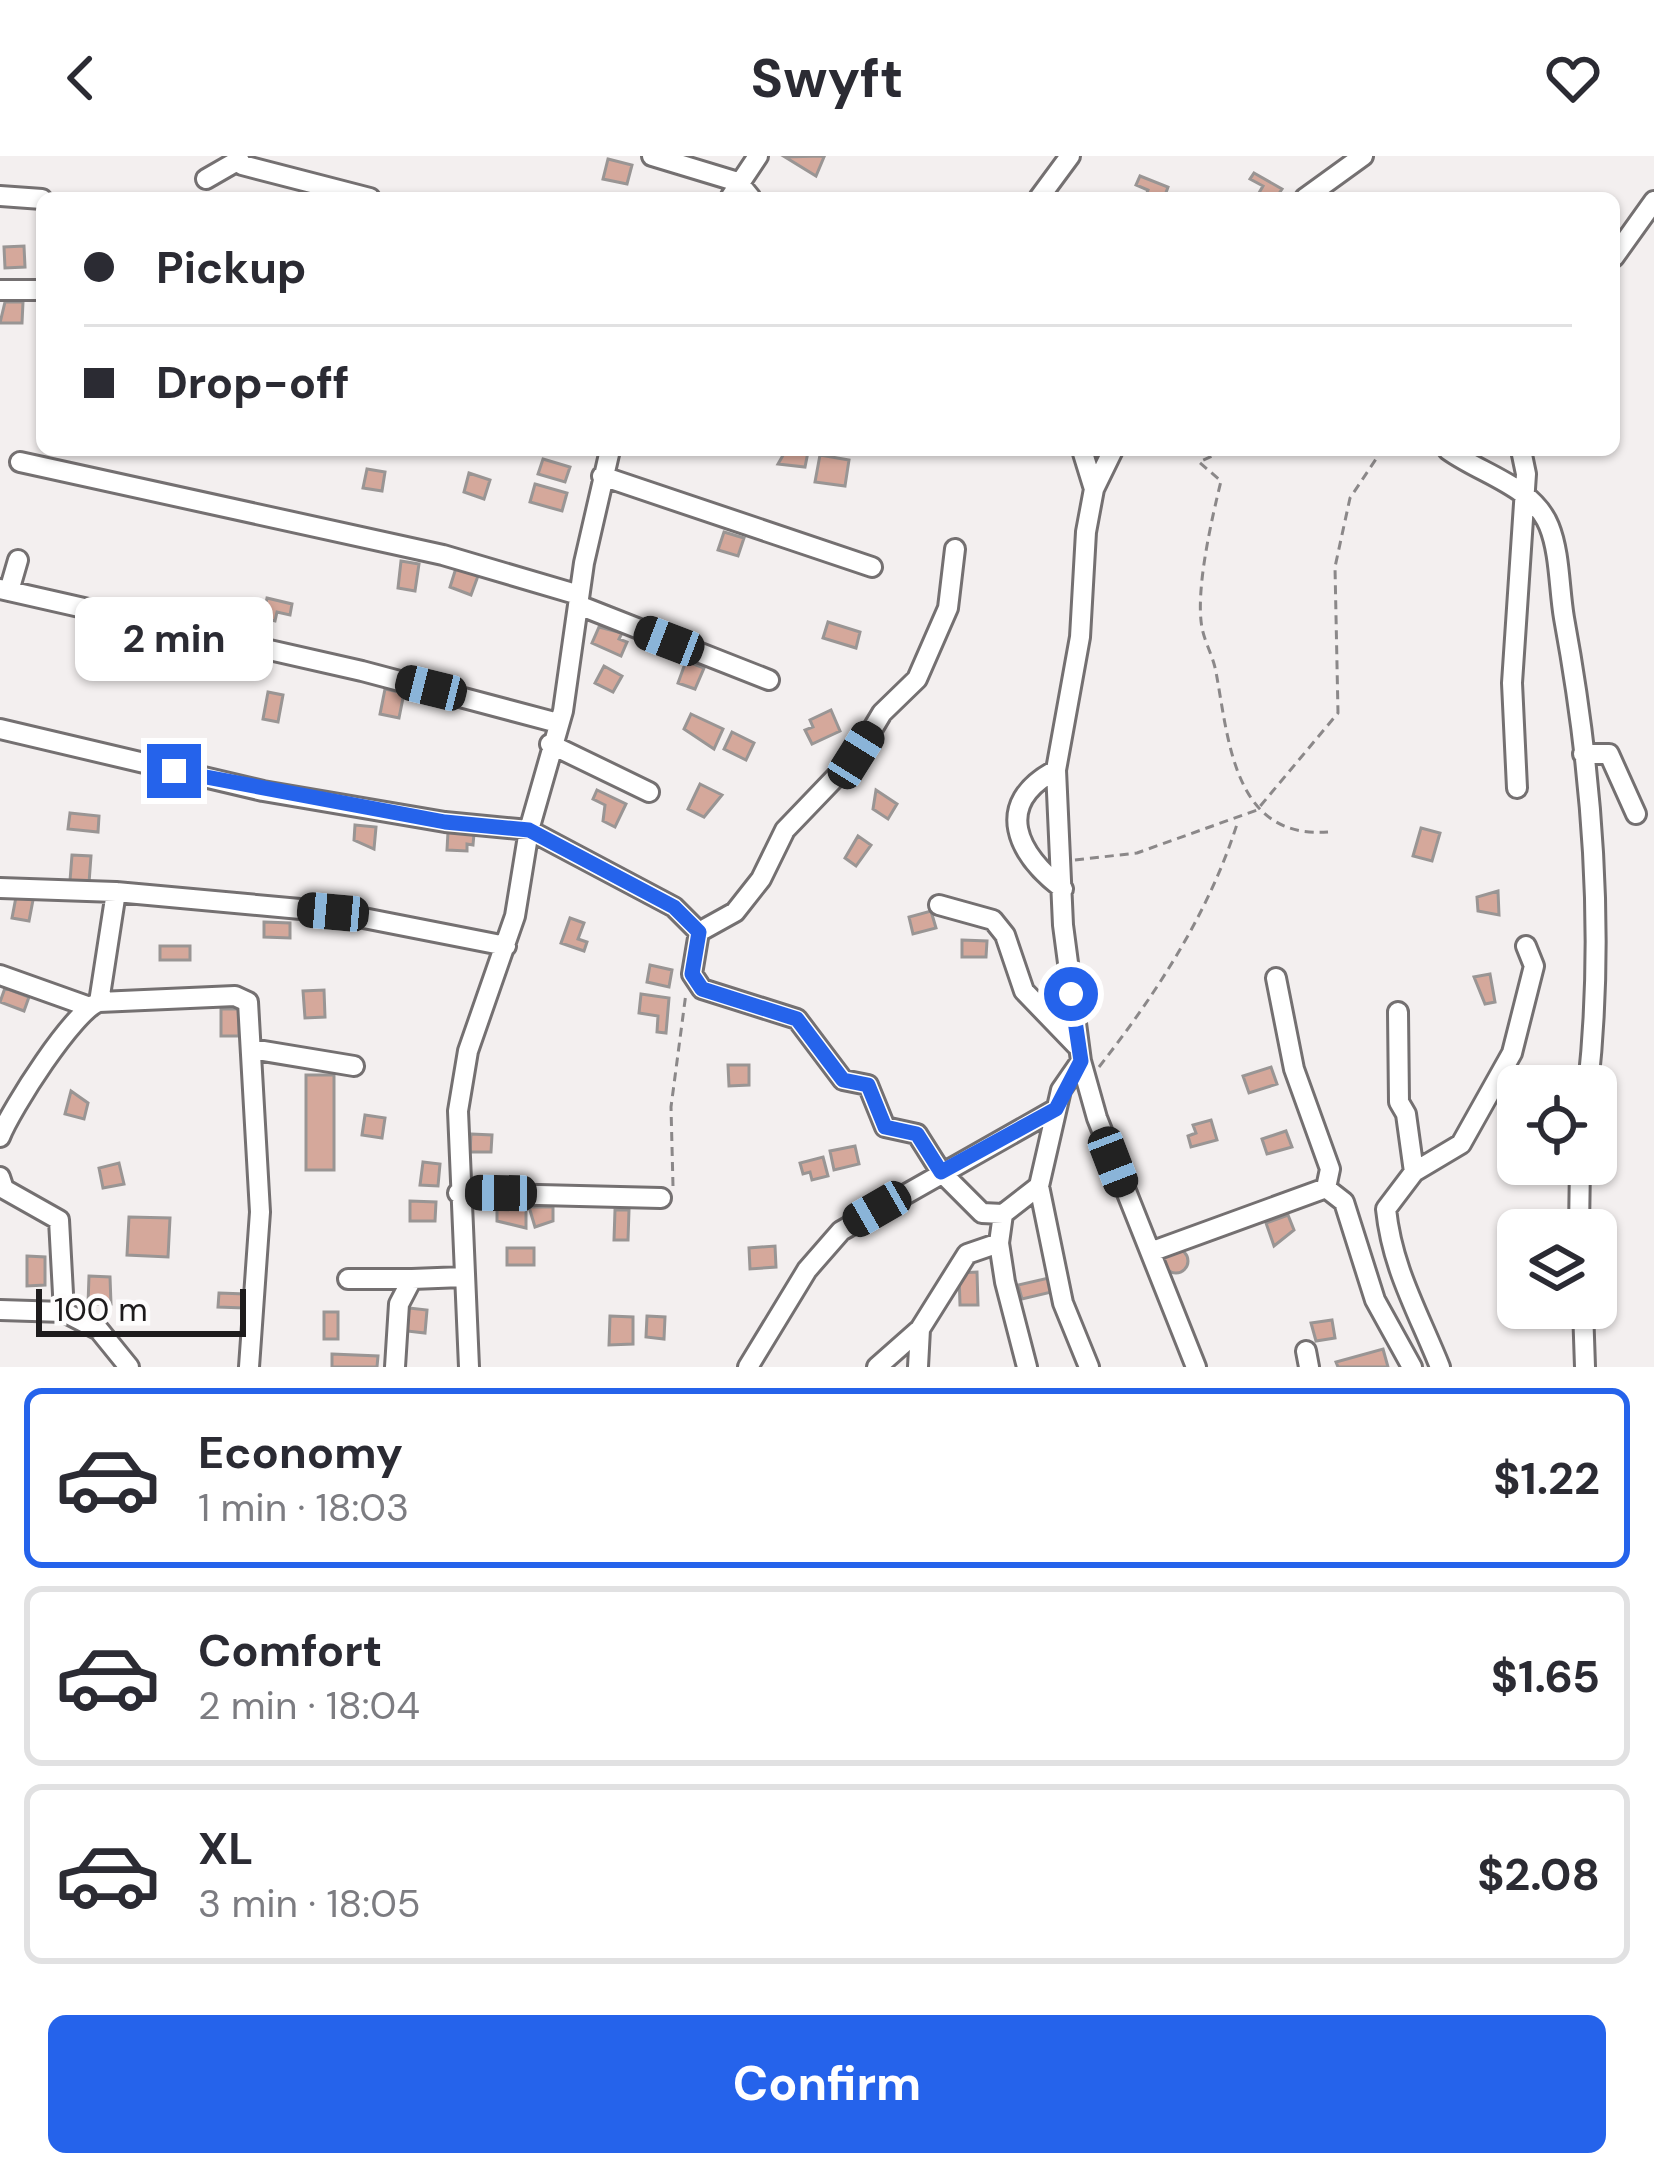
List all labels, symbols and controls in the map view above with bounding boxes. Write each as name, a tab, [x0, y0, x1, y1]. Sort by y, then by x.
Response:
text: Swyft	[751, 43, 903, 114]
icon: back	[48, 45, 114, 111]
icon: heart	[1540, 45, 1606, 111]
text: Pickup	[156, 238, 306, 297]
text: Drop-off	[156, 353, 350, 412]
callout: 2 min	[75, 597, 273, 681]
car	[629, 611, 709, 671]
text: 2 min	[122, 613, 226, 664]
car	[392, 662, 470, 714]
car	[822, 715, 890, 795]
route end	[147, 744, 201, 798]
car	[296, 891, 370, 933]
route start	[1044, 967, 1098, 1021]
map controls	[1497, 1065, 1617, 1329]
button: locate	[1497, 1065, 1617, 1185]
car	[1083, 1122, 1143, 1202]
car	[465, 1174, 537, 1212]
car	[837, 1175, 917, 1243]
button: layers	[1497, 1209, 1617, 1329]
scale bar	[36, 1283, 246, 1336]
text: 100 m	[54, 1288, 148, 1331]
text: Economy	[198, 1423, 403, 1482]
icon: car	[54, 1424, 162, 1532]
text: $1.22	[1493, 1449, 1600, 1508]
text: 1 min · 18:03	[198, 1482, 409, 1533]
text: Comfort	[198, 1621, 382, 1680]
icon: car	[54, 1622, 162, 1730]
text: $1.65	[1491, 1647, 1600, 1706]
text: 2 min · 18:04	[198, 1680, 420, 1731]
text: XL	[198, 1819, 253, 1878]
icon: car	[54, 1820, 162, 1928]
text: $2.08	[1477, 1845, 1600, 1904]
text: 3 min · 18:05	[198, 1878, 421, 1929]
button: Confirm	[48, 2015, 1606, 2153]

